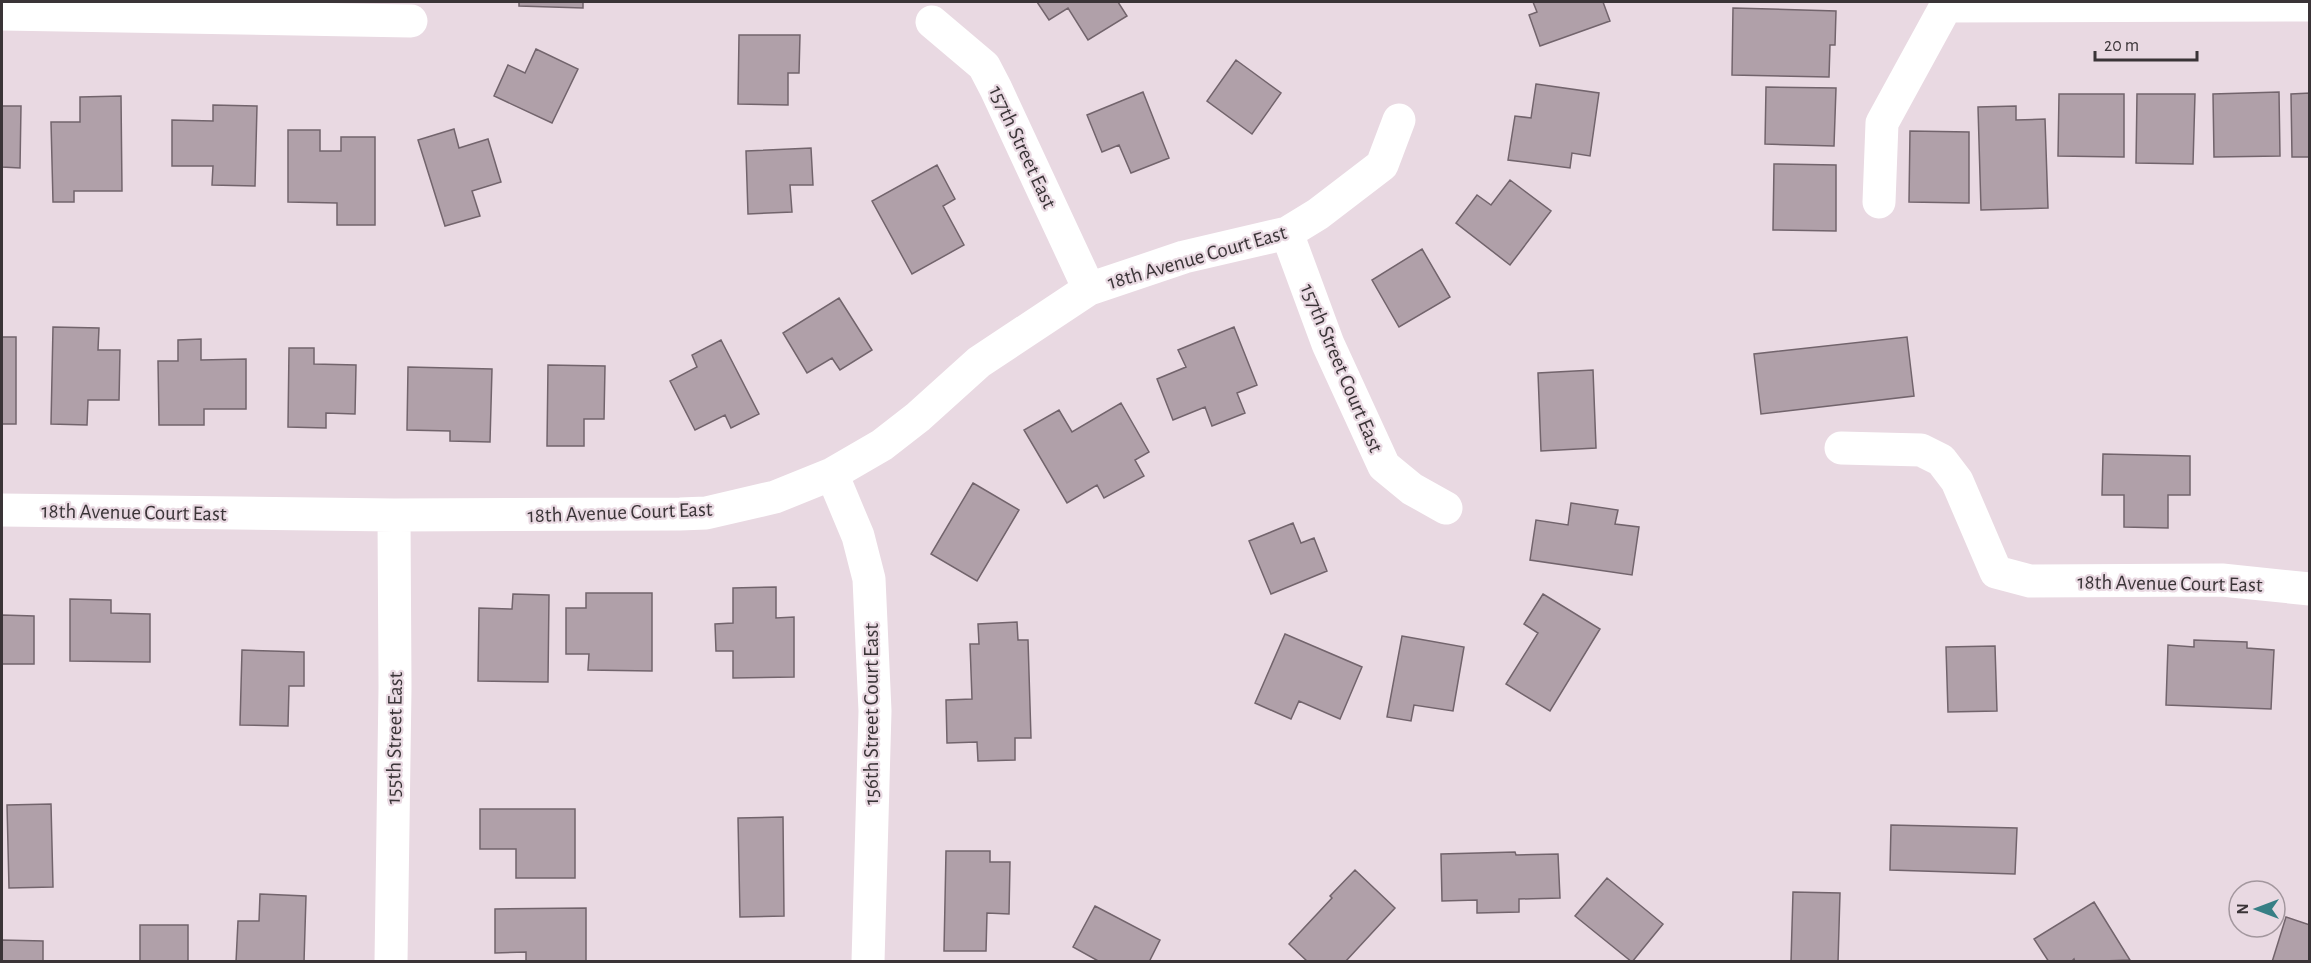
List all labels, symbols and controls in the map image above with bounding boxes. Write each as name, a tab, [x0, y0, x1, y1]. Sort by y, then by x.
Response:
scale bar	[2095, 24, 2197, 62]
text: 20 m	[2104, 37, 2139, 55]
street label: 157th Street East	[985, 83, 1060, 212]
street label: 18th Avenue Court East	[1105, 222, 1289, 293]
street label: 157th Street Court East	[1297, 281, 1387, 456]
street label: 18th Avenue Court East	[527, 499, 713, 526]
street label: 18th Avenue Court East	[41, 500, 227, 525]
street label: 18th Avenue Court East	[2077, 571, 2263, 596]
street label: 156th Street Court East	[861, 623, 882, 805]
street label: 155th Street East	[383, 671, 406, 805]
north arrow	[2227, 879, 2287, 939]
text: N	[2235, 903, 2251, 915]

